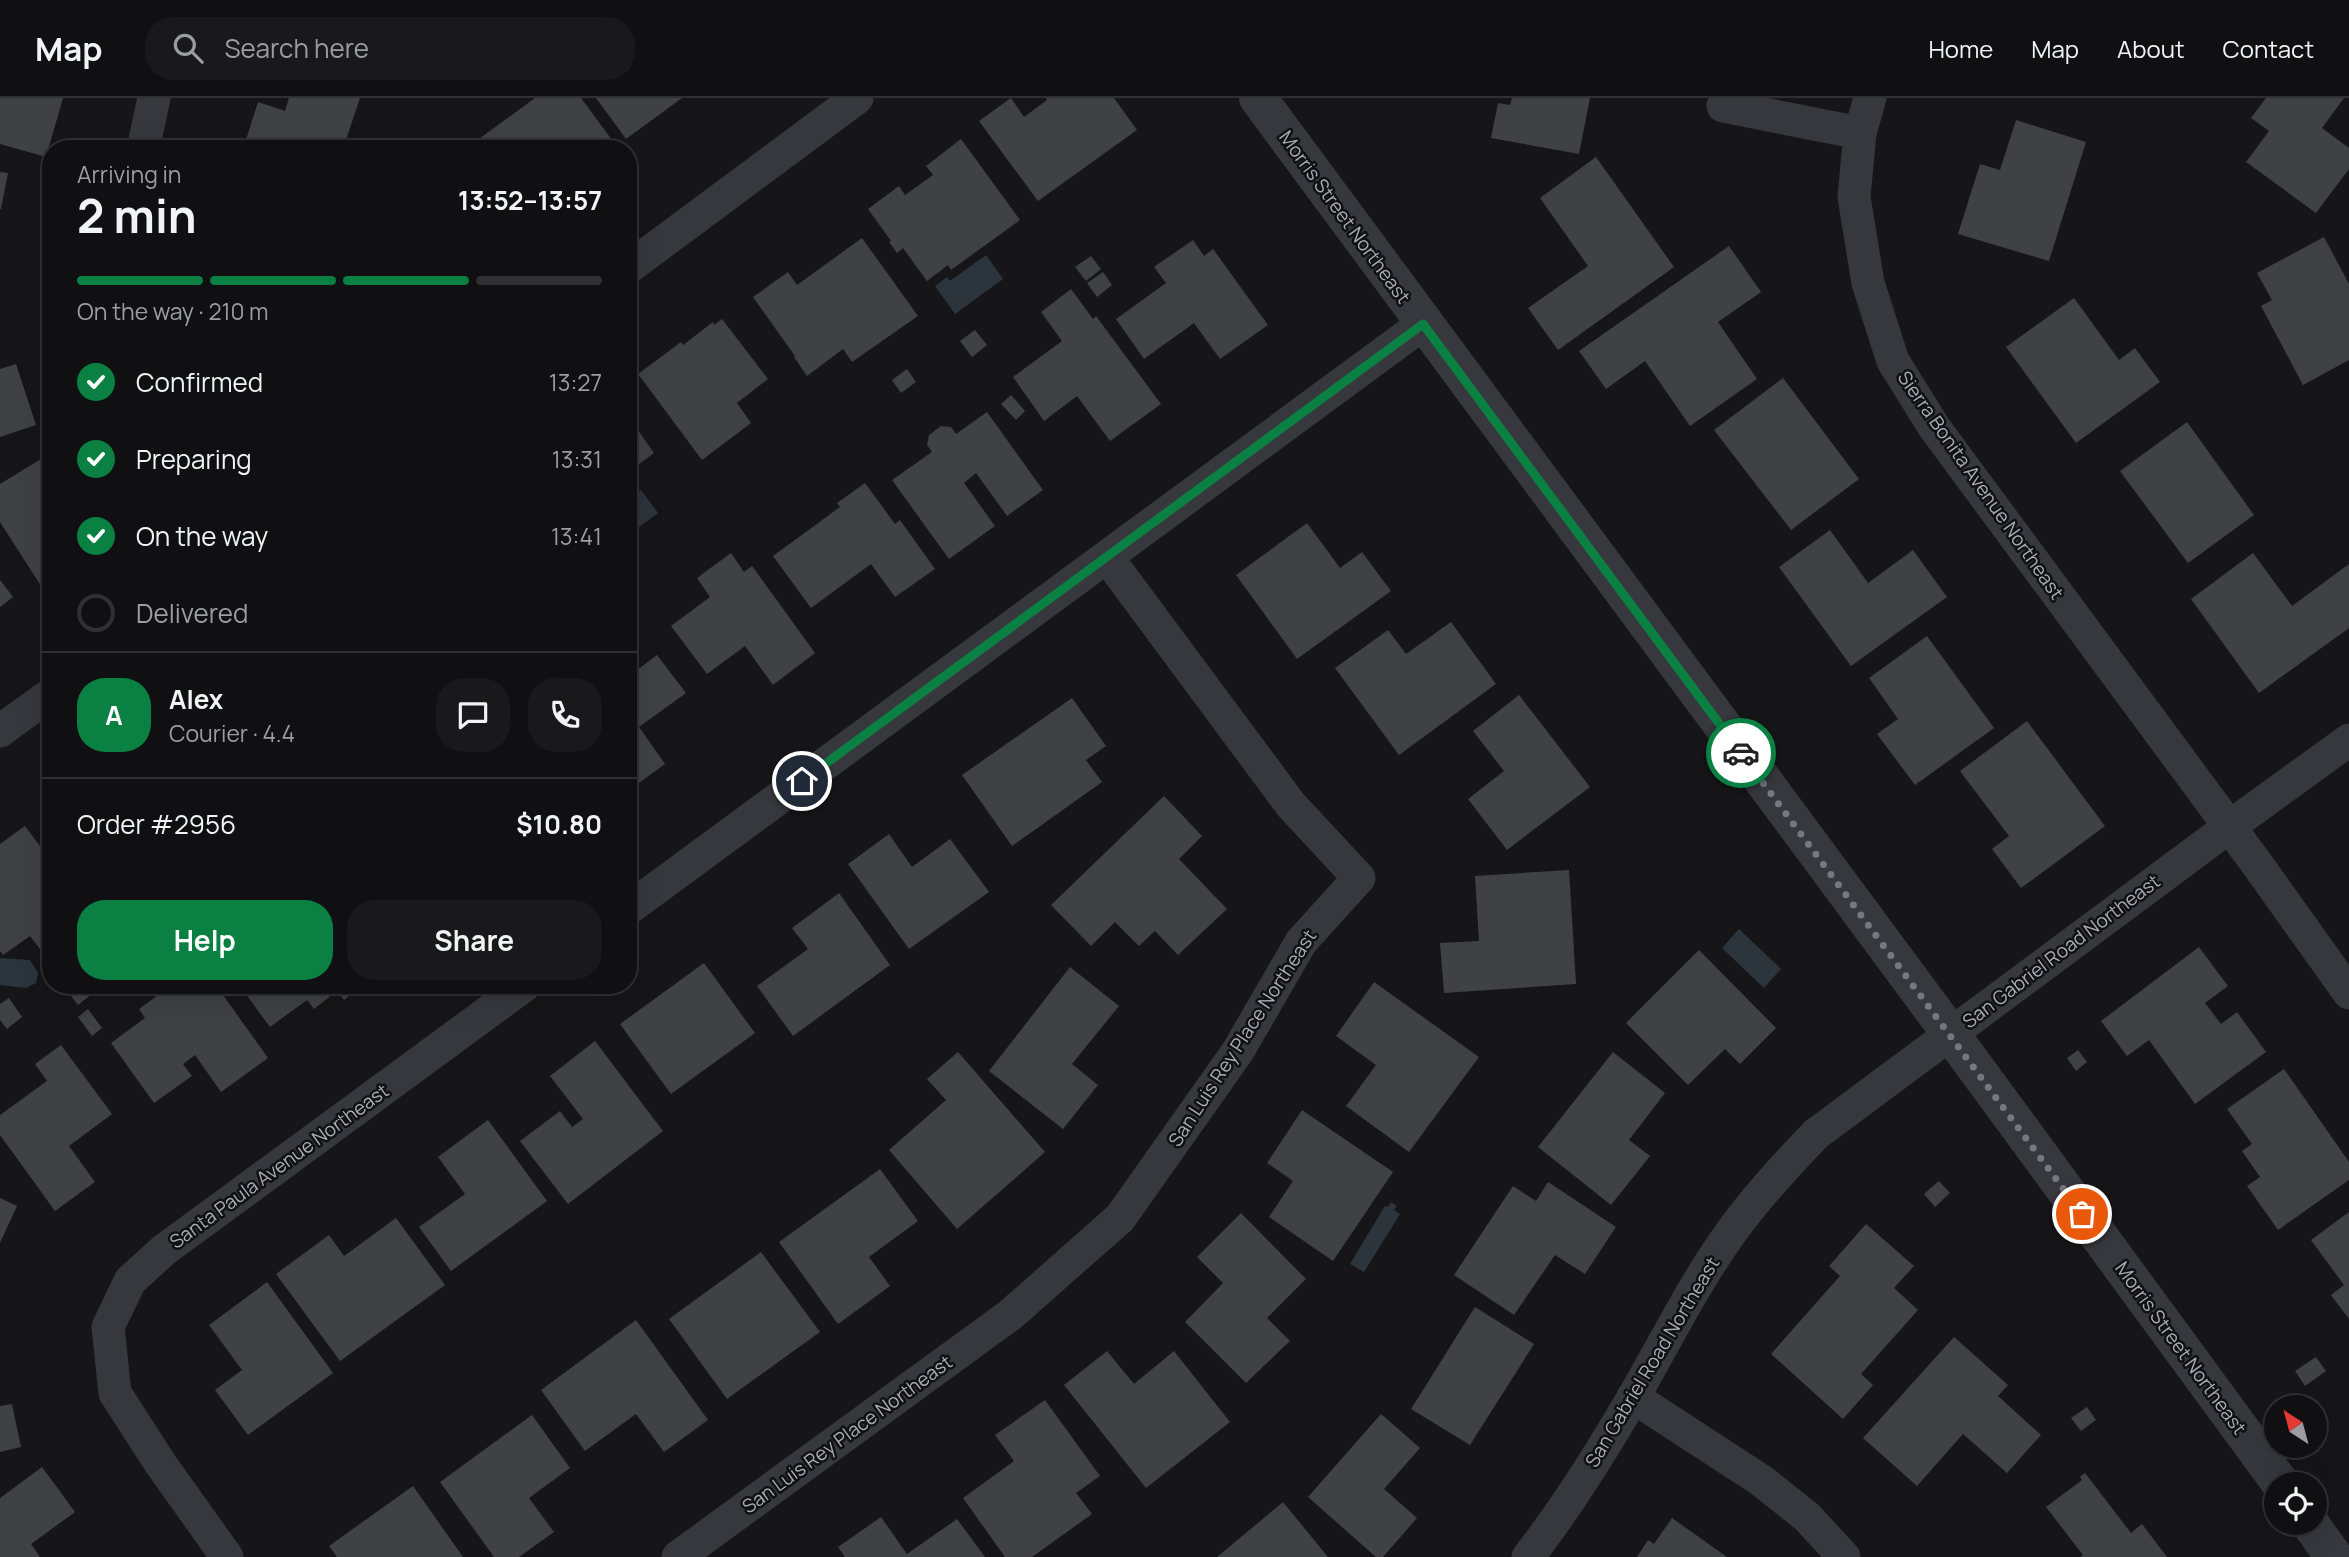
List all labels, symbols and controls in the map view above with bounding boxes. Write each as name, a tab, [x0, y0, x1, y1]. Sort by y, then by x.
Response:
search box	[145, 17, 635, 80]
text: Map	[35, 26, 103, 71]
icon: search	[169, 29, 207, 67]
text: Search here	[225, 30, 369, 66]
text: Home	[1928, 32, 1993, 65]
text: Map	[2031, 32, 2079, 65]
text: About	[2117, 32, 2185, 65]
text: Contact	[2223, 32, 2314, 65]
street label: Morris Street Northeast	[1273, 125, 1417, 309]
text: Arriving in	[77, 158, 182, 190]
text: 13:52–13:57	[458, 182, 602, 218]
text: 2 min	[77, 184, 197, 247]
text: On the way · 210 m	[77, 295, 269, 327]
icon: check	[77, 363, 115, 401]
text: Confirmed	[136, 364, 263, 400]
text: 13:27	[549, 366, 602, 398]
street label: Sierra Bonita Avenue Northeast	[1892, 366, 2070, 604]
icon: check	[77, 440, 115, 478]
text: Preparing	[136, 441, 252, 477]
text: 13:31	[552, 443, 602, 475]
icon: check	[77, 517, 115, 555]
text: On the way	[136, 518, 268, 554]
text: 13:41	[551, 520, 602, 552]
text: Delivered	[136, 595, 248, 631]
button: chat	[436, 678, 510, 752]
button: phone	[528, 678, 602, 752]
text: Alex	[169, 681, 223, 717]
text: A	[105, 697, 123, 733]
text: Courier · 4.4	[169, 717, 295, 749]
courier	[1706, 718, 1776, 788]
icon: car	[1722, 734, 1760, 772]
pin	[772, 751, 832, 811]
icon: home	[783, 762, 821, 800]
text: Order #2956	[77, 806, 236, 842]
text: $10.80	[516, 806, 602, 842]
street label: San Gabriel Road Northeast	[1957, 868, 2165, 1034]
button: Help	[77, 900, 333, 980]
button: Share	[347, 900, 602, 980]
street label: San Luis Rey Place Northeast	[1162, 924, 1322, 1152]
street label: Santa Paula Avenue Northeast	[164, 1078, 394, 1254]
pin	[2052, 1184, 2112, 1244]
icon: bag	[2063, 1195, 2101, 1233]
street label: San Gabriel Road Northeast	[1579, 1252, 1725, 1472]
street label: Morris Street Northeast	[2109, 1256, 2253, 1440]
street label: San Luis Rey Place Northeast	[737, 1349, 957, 1519]
north arrow	[2264, 1395, 2328, 1458]
map controls	[2264, 1395, 2327, 1535]
button: locate	[2264, 1472, 2327, 1535]

